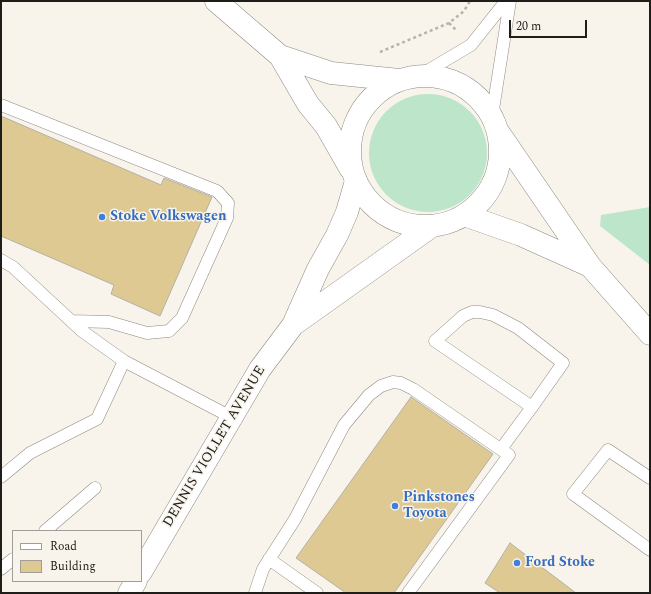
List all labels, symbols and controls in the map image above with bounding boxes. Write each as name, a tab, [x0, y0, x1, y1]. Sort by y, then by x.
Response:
scale bar	[511, 12, 589, 38]
text: 20 m	[516, 17, 541, 36]
place label: Stoke Volkswagen	[110, 209, 227, 225]
marker: Stoke Volkswagen	[97, 212, 107, 222]
street label: DENNIS VIOLLET AVENUE	[160, 363, 270, 531]
place label: Pinkstones Toyota	[403, 490, 475, 522]
marker: Pinkstones Toyota	[390, 501, 400, 511]
legend	[12, 530, 142, 582]
text: Road	[50, 537, 77, 556]
place label: Ford Stoke	[525, 555, 595, 571]
text: Building	[50, 557, 96, 576]
marker: Ford Stoke	[512, 558, 522, 568]

